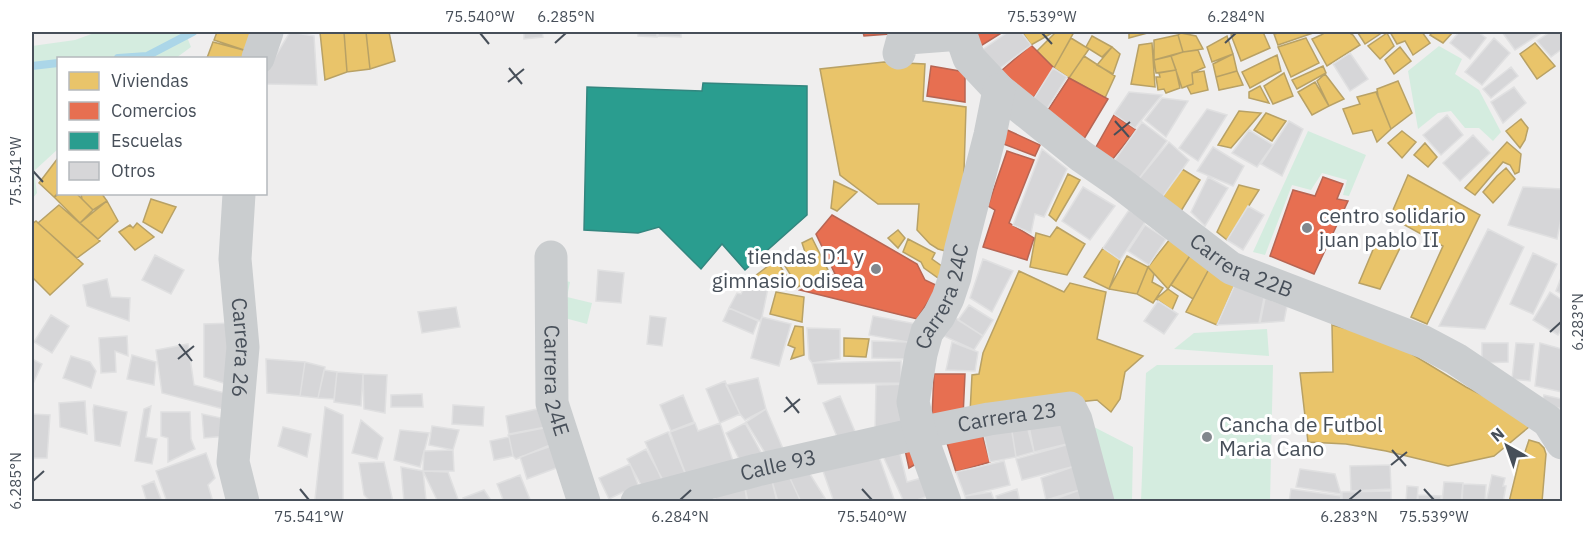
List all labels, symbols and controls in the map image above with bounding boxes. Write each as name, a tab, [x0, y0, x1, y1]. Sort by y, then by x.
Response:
text: 75.540°W	[445, 7, 515, 26]
text: 6.285°N	[537, 7, 595, 26]
text: 75.539°W	[1007, 7, 1077, 26]
text: 6.284°N	[1207, 7, 1265, 26]
legend	[57, 57, 267, 195]
text: Viviendas	[111, 69, 189, 92]
text: Comercios	[111, 99, 197, 122]
text: Escuelas	[111, 129, 183, 152]
text: 75.541°W	[6, 136, 25, 206]
text: Otros	[111, 159, 155, 182]
place label: centro solidario juan pablo II	[1319, 201, 1466, 253]
marker: centro solidario juan pablo II	[1300, 221, 1314, 235]
street label: Carrera 22B	[1184, 226, 1297, 303]
street label: Carrera 24C	[908, 241, 975, 352]
place label: tiendas D1 y gimnasio odisea	[712, 242, 865, 294]
marker: tiendas D1 y gimnasio odisea	[869, 262, 883, 276]
text: 6.283°N	[1568, 293, 1587, 351]
street label: Carrera 26	[226, 296, 258, 399]
street label: Carrera 24E	[538, 325, 577, 440]
street label: Carrera 23	[955, 395, 1058, 438]
place label: Cancha de Futbol Maria Cano	[1219, 410, 1383, 462]
north arrow	[1477, 416, 1537, 476]
text: N	[1486, 423, 1508, 446]
marker: Cancha de Futbol Maria Cano	[1200, 430, 1214, 444]
street label: Calle 93	[737, 442, 819, 487]
text: 6.285°N	[6, 452, 25, 510]
text: 75.541°W	[274, 507, 344, 526]
text: 6.284°N	[651, 507, 709, 526]
text: 75.540°W	[837, 507, 907, 526]
text: 6.283°N	[1320, 507, 1378, 526]
text: 75.539°W	[1399, 507, 1469, 526]

